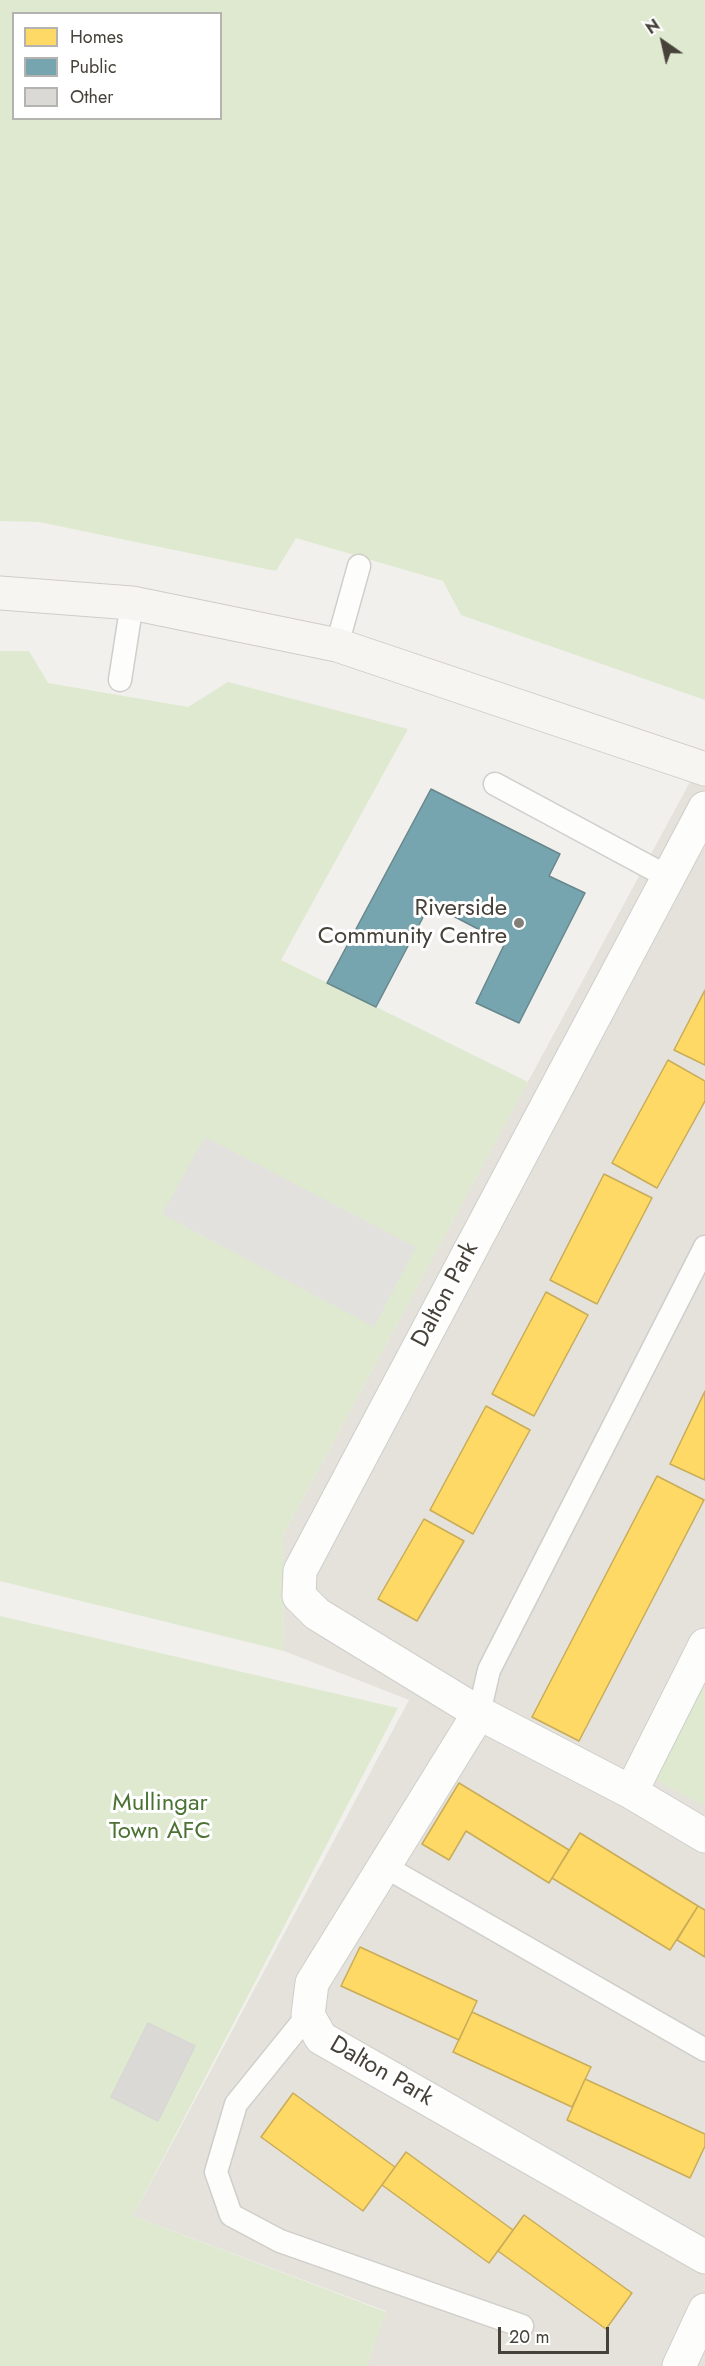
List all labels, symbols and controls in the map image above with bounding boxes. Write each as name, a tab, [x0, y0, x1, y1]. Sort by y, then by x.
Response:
legend	[12, 12, 222, 120]
north arrow	[633, 12, 693, 72]
text: N	[641, 14, 664, 40]
text: Homes	[70, 24, 123, 50]
text: Public	[70, 54, 117, 80]
text: Other	[70, 84, 113, 110]
place label: Riverside Community Centre	[318, 895, 507, 951]
marker: Riverside Community Centre	[512, 916, 526, 930]
street label: Dalton Park	[406, 1238, 486, 1352]
park label: Mullingar Town AFC	[109, 1790, 211, 1846]
street label: Dalton Park	[324, 2031, 438, 2113]
scale bar	[501, 2315, 612, 2353]
text: 20 m	[509, 2324, 549, 2350]

